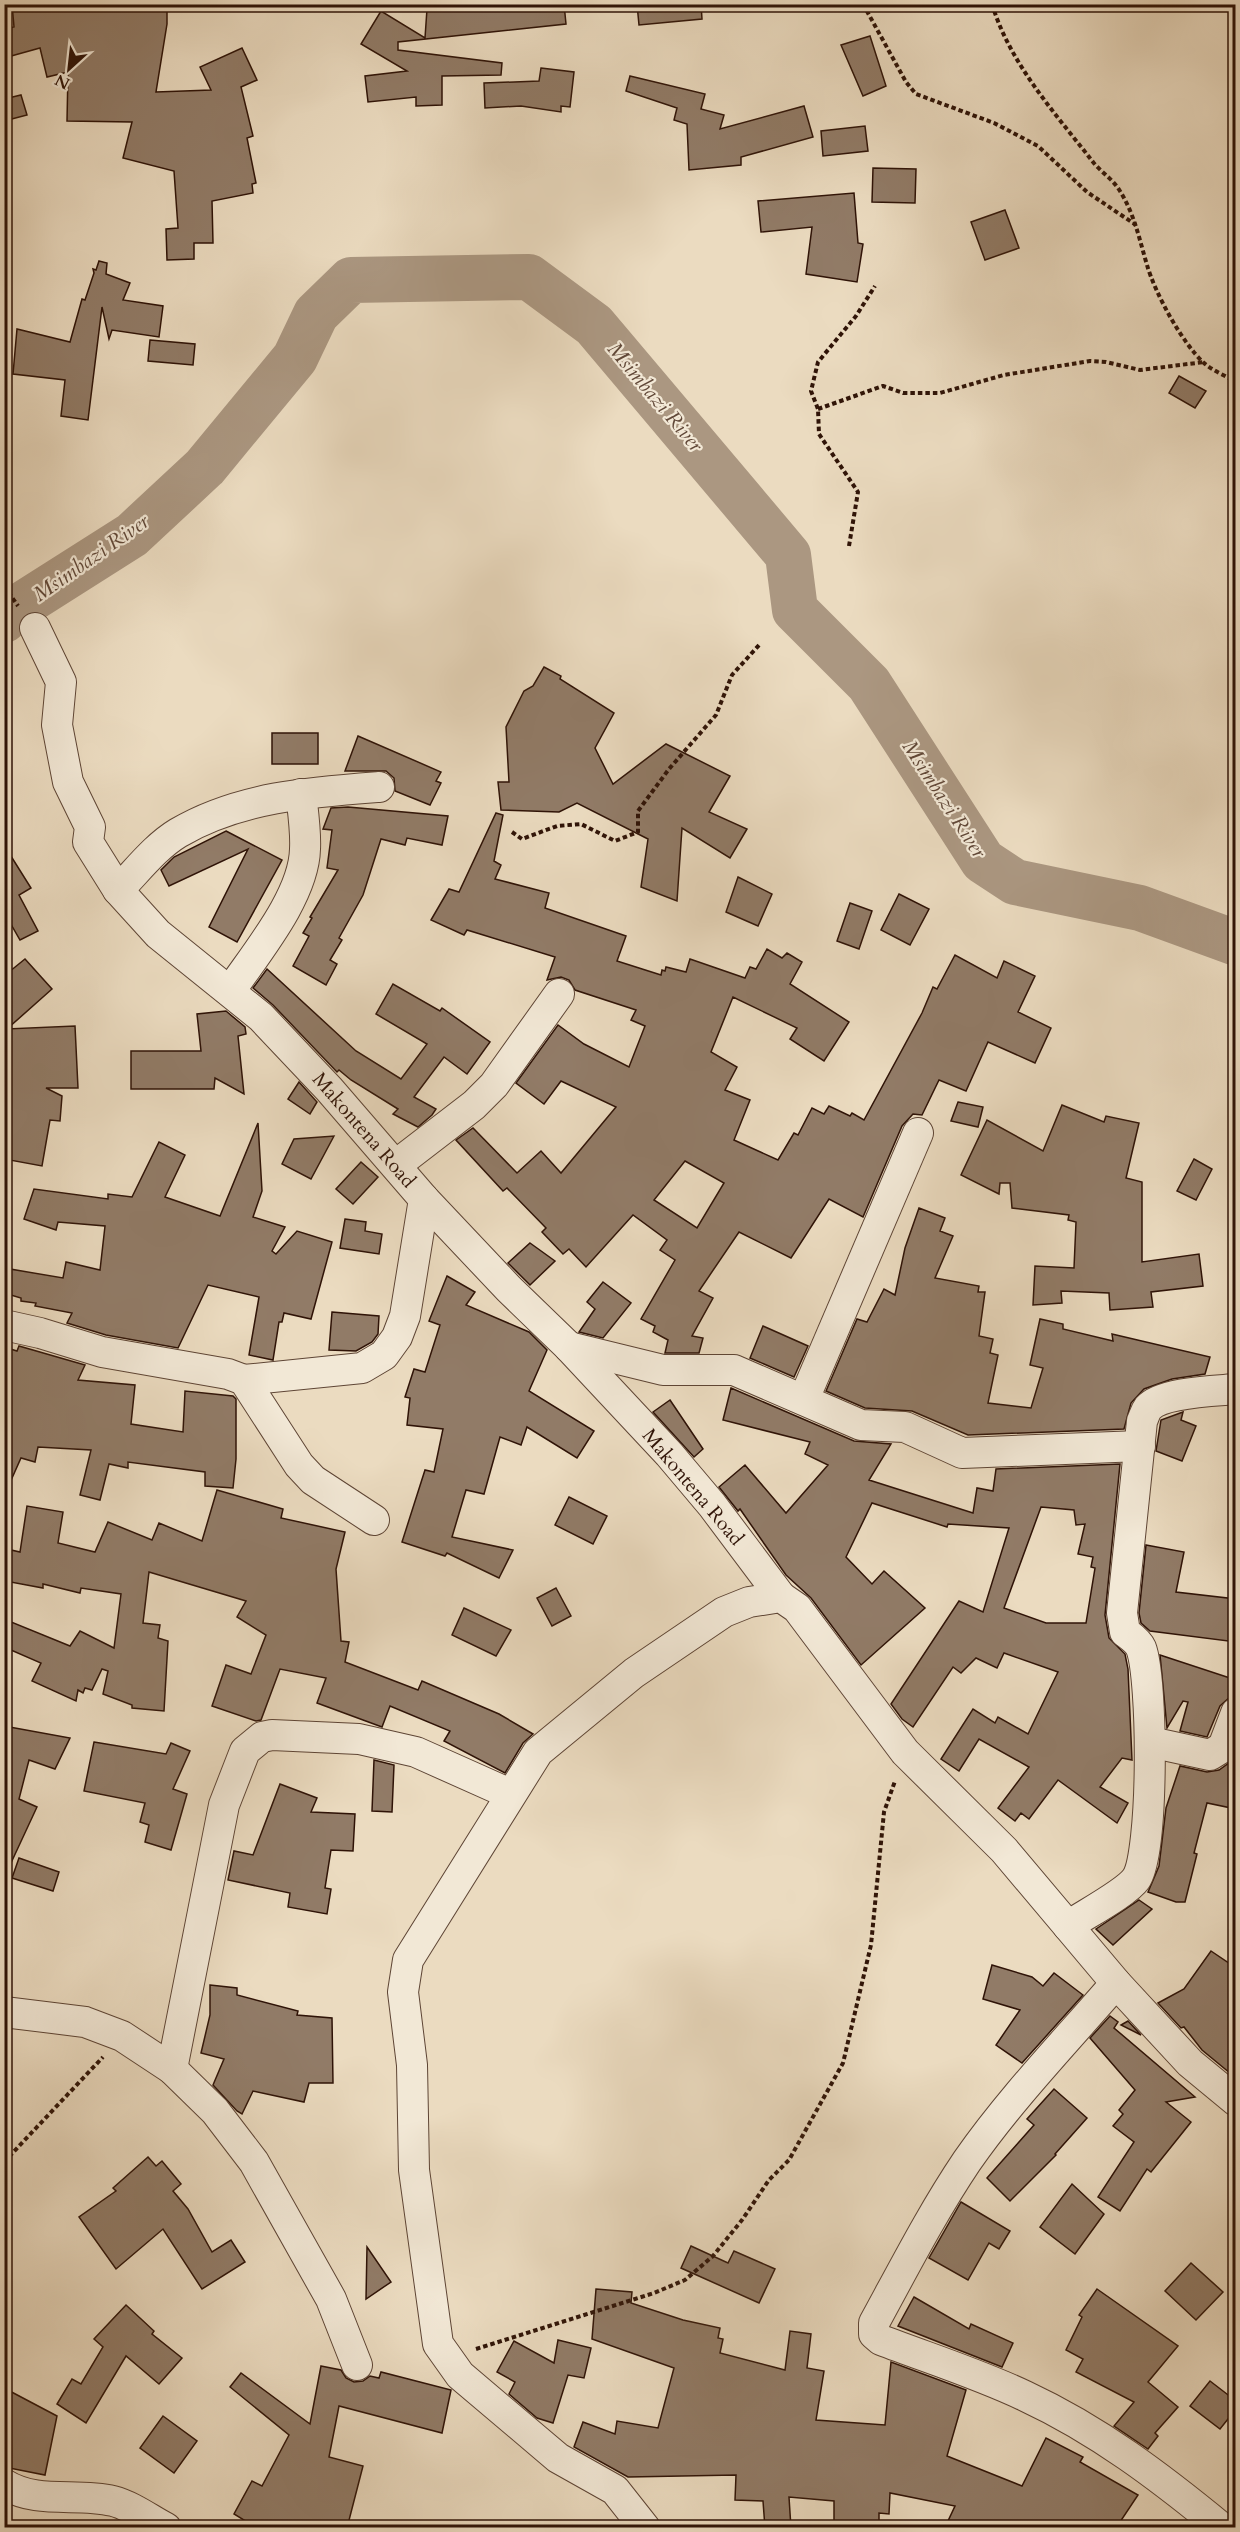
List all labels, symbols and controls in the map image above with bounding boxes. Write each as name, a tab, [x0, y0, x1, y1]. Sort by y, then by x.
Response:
north arrow	[39, 39, 99, 99]
text: N	[51, 68, 74, 94]
water label: Msimbazi River	[600, 336, 710, 459]
water label: Msimbazi River	[27, 507, 156, 609]
water label: Msimbazi River	[895, 734, 994, 865]
street label: Makontena Road	[306, 1066, 422, 1194]
street label: Makontena Road	[636, 1423, 750, 1552]

